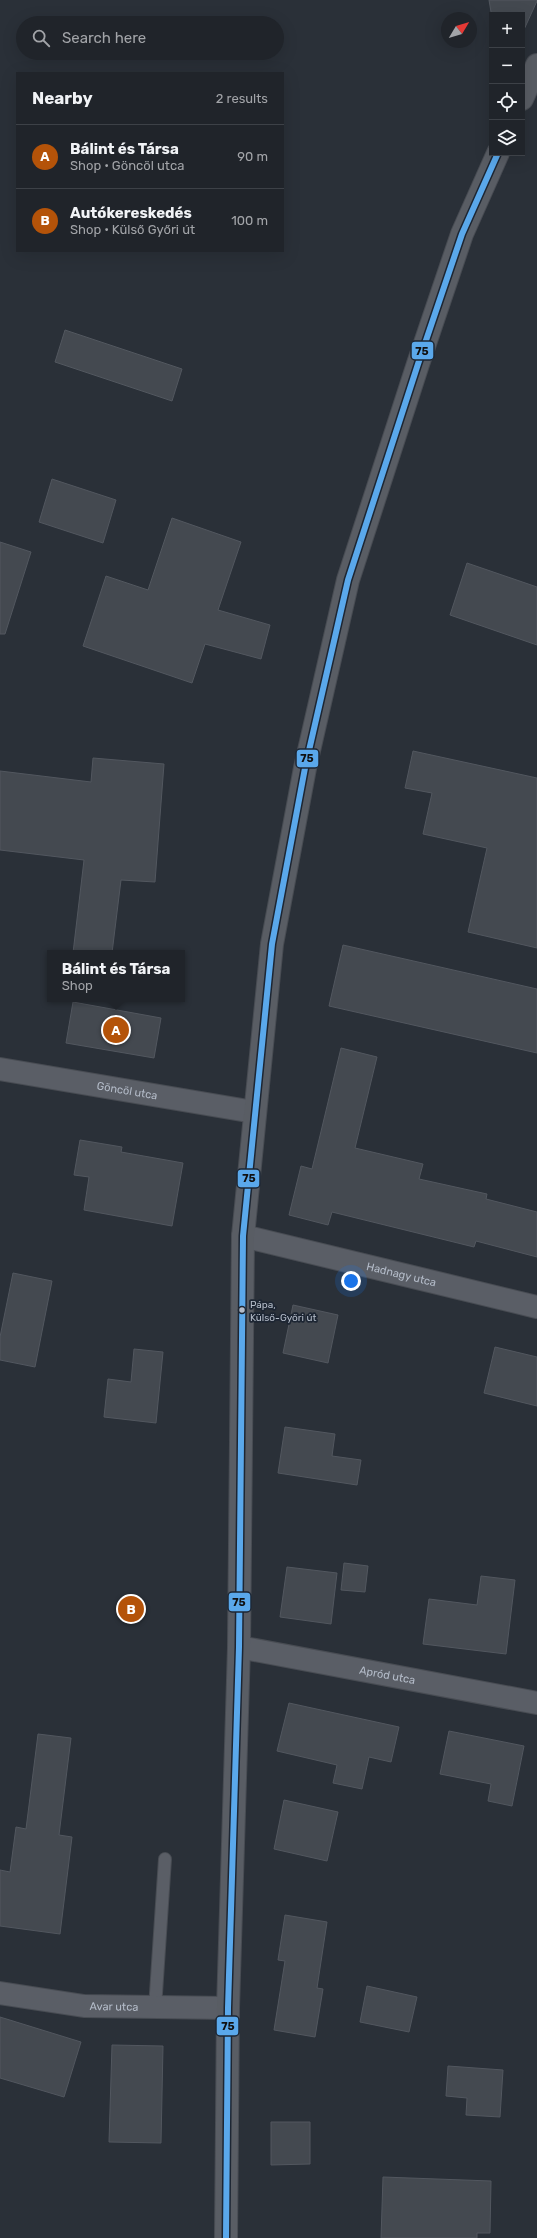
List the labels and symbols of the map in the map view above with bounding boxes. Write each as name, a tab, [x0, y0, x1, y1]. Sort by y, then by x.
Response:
north arrow	[441, 12, 477, 48]
line badge: 75	[411, 341, 434, 360]
text: 75	[415, 345, 429, 358]
line badge: 75	[296, 749, 319, 768]
text: 75	[300, 752, 314, 765]
pin: A	[103, 1015, 129, 1045]
street label: Göncöl utca	[96, 1079, 158, 1103]
line badge: 75	[237, 1169, 260, 1188]
text: 75	[242, 1172, 256, 1185]
street label: Hadnagy utca	[365, 1260, 438, 1289]
your location	[341, 1271, 361, 1291]
place label: Pápa, Külső-Győri út	[250, 1299, 316, 1324]
marker: Pápa, Külső-Győri út	[237, 1305, 247, 1315]
line badge: 75	[228, 1592, 251, 1612]
pin: B	[118, 1594, 144, 1624]
text: 75	[232, 1596, 246, 1609]
street label: Apród utca	[358, 1664, 416, 1687]
street label: Avar utca	[90, 2000, 138, 2014]
line badge: 75	[216, 2016, 239, 2036]
text: 75	[221, 2020, 235, 2033]

